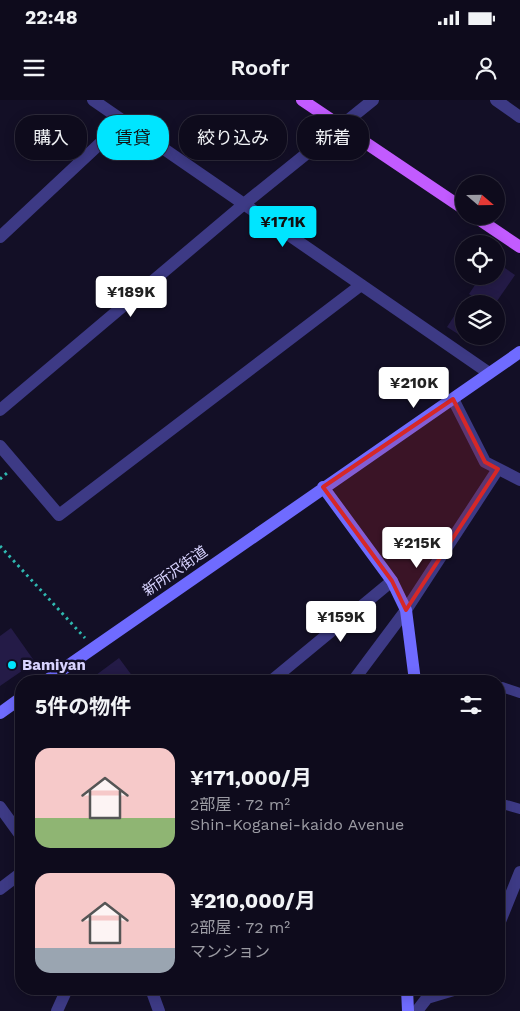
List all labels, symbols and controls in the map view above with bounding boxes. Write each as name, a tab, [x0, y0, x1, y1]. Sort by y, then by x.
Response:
text: 22:48	[25, 6, 78, 29]
icon: menu	[20, 54, 48, 82]
icon: person	[472, 54, 500, 82]
text: Roofr	[230, 55, 290, 80]
chip: 購入	[15, 115, 87, 160]
chip: 賃貸	[97, 115, 169, 160]
chip: 絞り込み	[179, 115, 287, 160]
chip: 新着	[297, 115, 369, 160]
north arrow	[455, 175, 505, 225]
map controls	[455, 175, 505, 345]
pin: ¥171K	[248, 206, 318, 248]
text: ¥171K	[260, 212, 306, 231]
button: locate	[455, 235, 505, 285]
pin: ¥189K	[96, 276, 166, 318]
text: ¥189K	[107, 282, 155, 301]
button: layers	[455, 295, 505, 345]
pin: ¥210K	[379, 366, 449, 409]
text: ¥210K	[390, 373, 438, 392]
pin: ¥215K	[382, 526, 452, 569]
text: ¥215K	[393, 533, 441, 552]
street label: 新所沢街道	[139, 542, 211, 600]
pin: ¥159K	[306, 600, 376, 643]
text: ¥159K	[317, 607, 365, 626]
place label: Bamiyan	[22, 656, 86, 674]
marker: Bamiyan	[6, 659, 18, 671]
icon: filters	[457, 691, 485, 719]
text: 5件の物件	[35, 694, 131, 719]
text: ¥171,000/月	[190, 765, 312, 790]
icon: home	[75, 768, 135, 828]
text: 2部屋 · 72 m²	[190, 795, 290, 814]
text: Shin-Koganei-kaido Avenue	[190, 815, 404, 834]
text: ¥210,000/月	[190, 888, 316, 913]
icon: home	[75, 893, 135, 953]
text: 2部屋 · 72 m²	[190, 918, 290, 937]
text: マンション	[190, 942, 270, 961]

